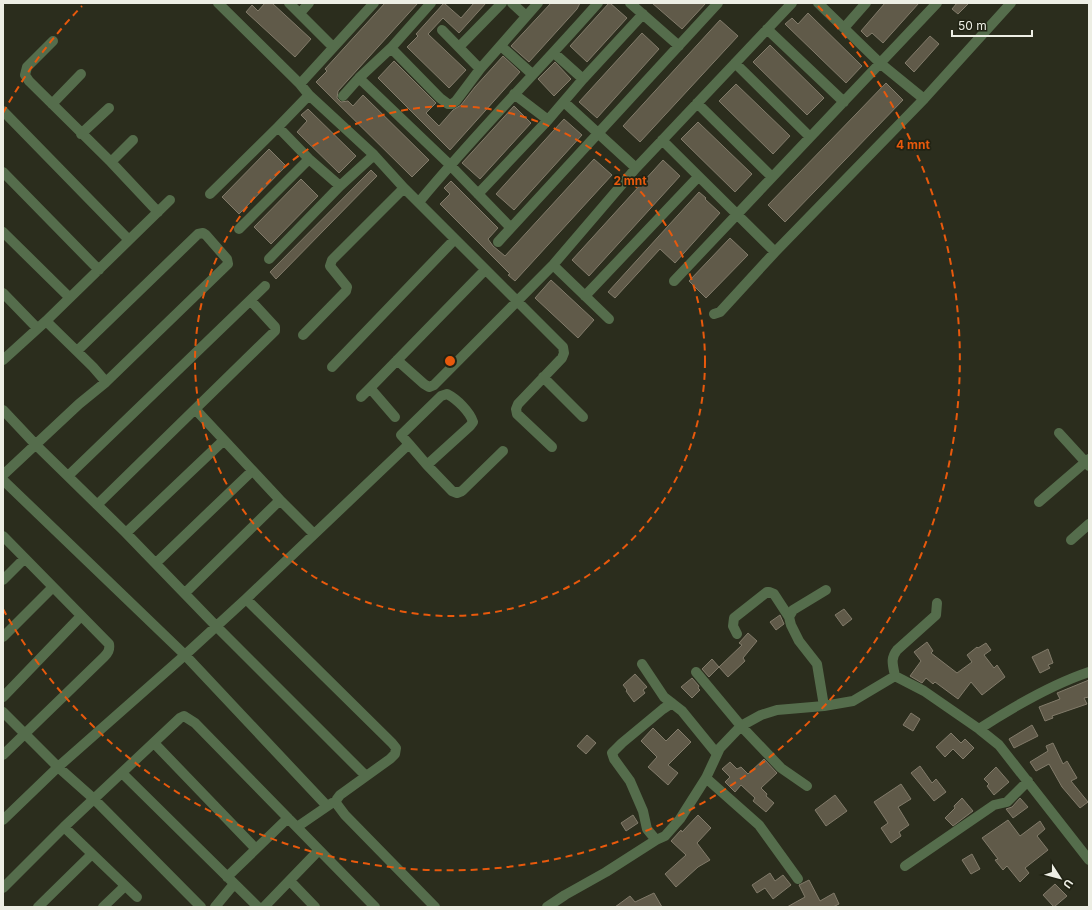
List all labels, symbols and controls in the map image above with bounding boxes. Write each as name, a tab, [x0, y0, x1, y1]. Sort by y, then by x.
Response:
scale bar	[952, 12, 1032, 38]
text: 50 m	[958, 18, 987, 33]
text: 4 mnt	[896, 137, 930, 152]
text: 2 mnt	[613, 173, 647, 188]
centre of rings	[443, 354, 457, 368]
north arrow	[1040, 858, 1080, 898]
text: U	[1060, 877, 1076, 891]

